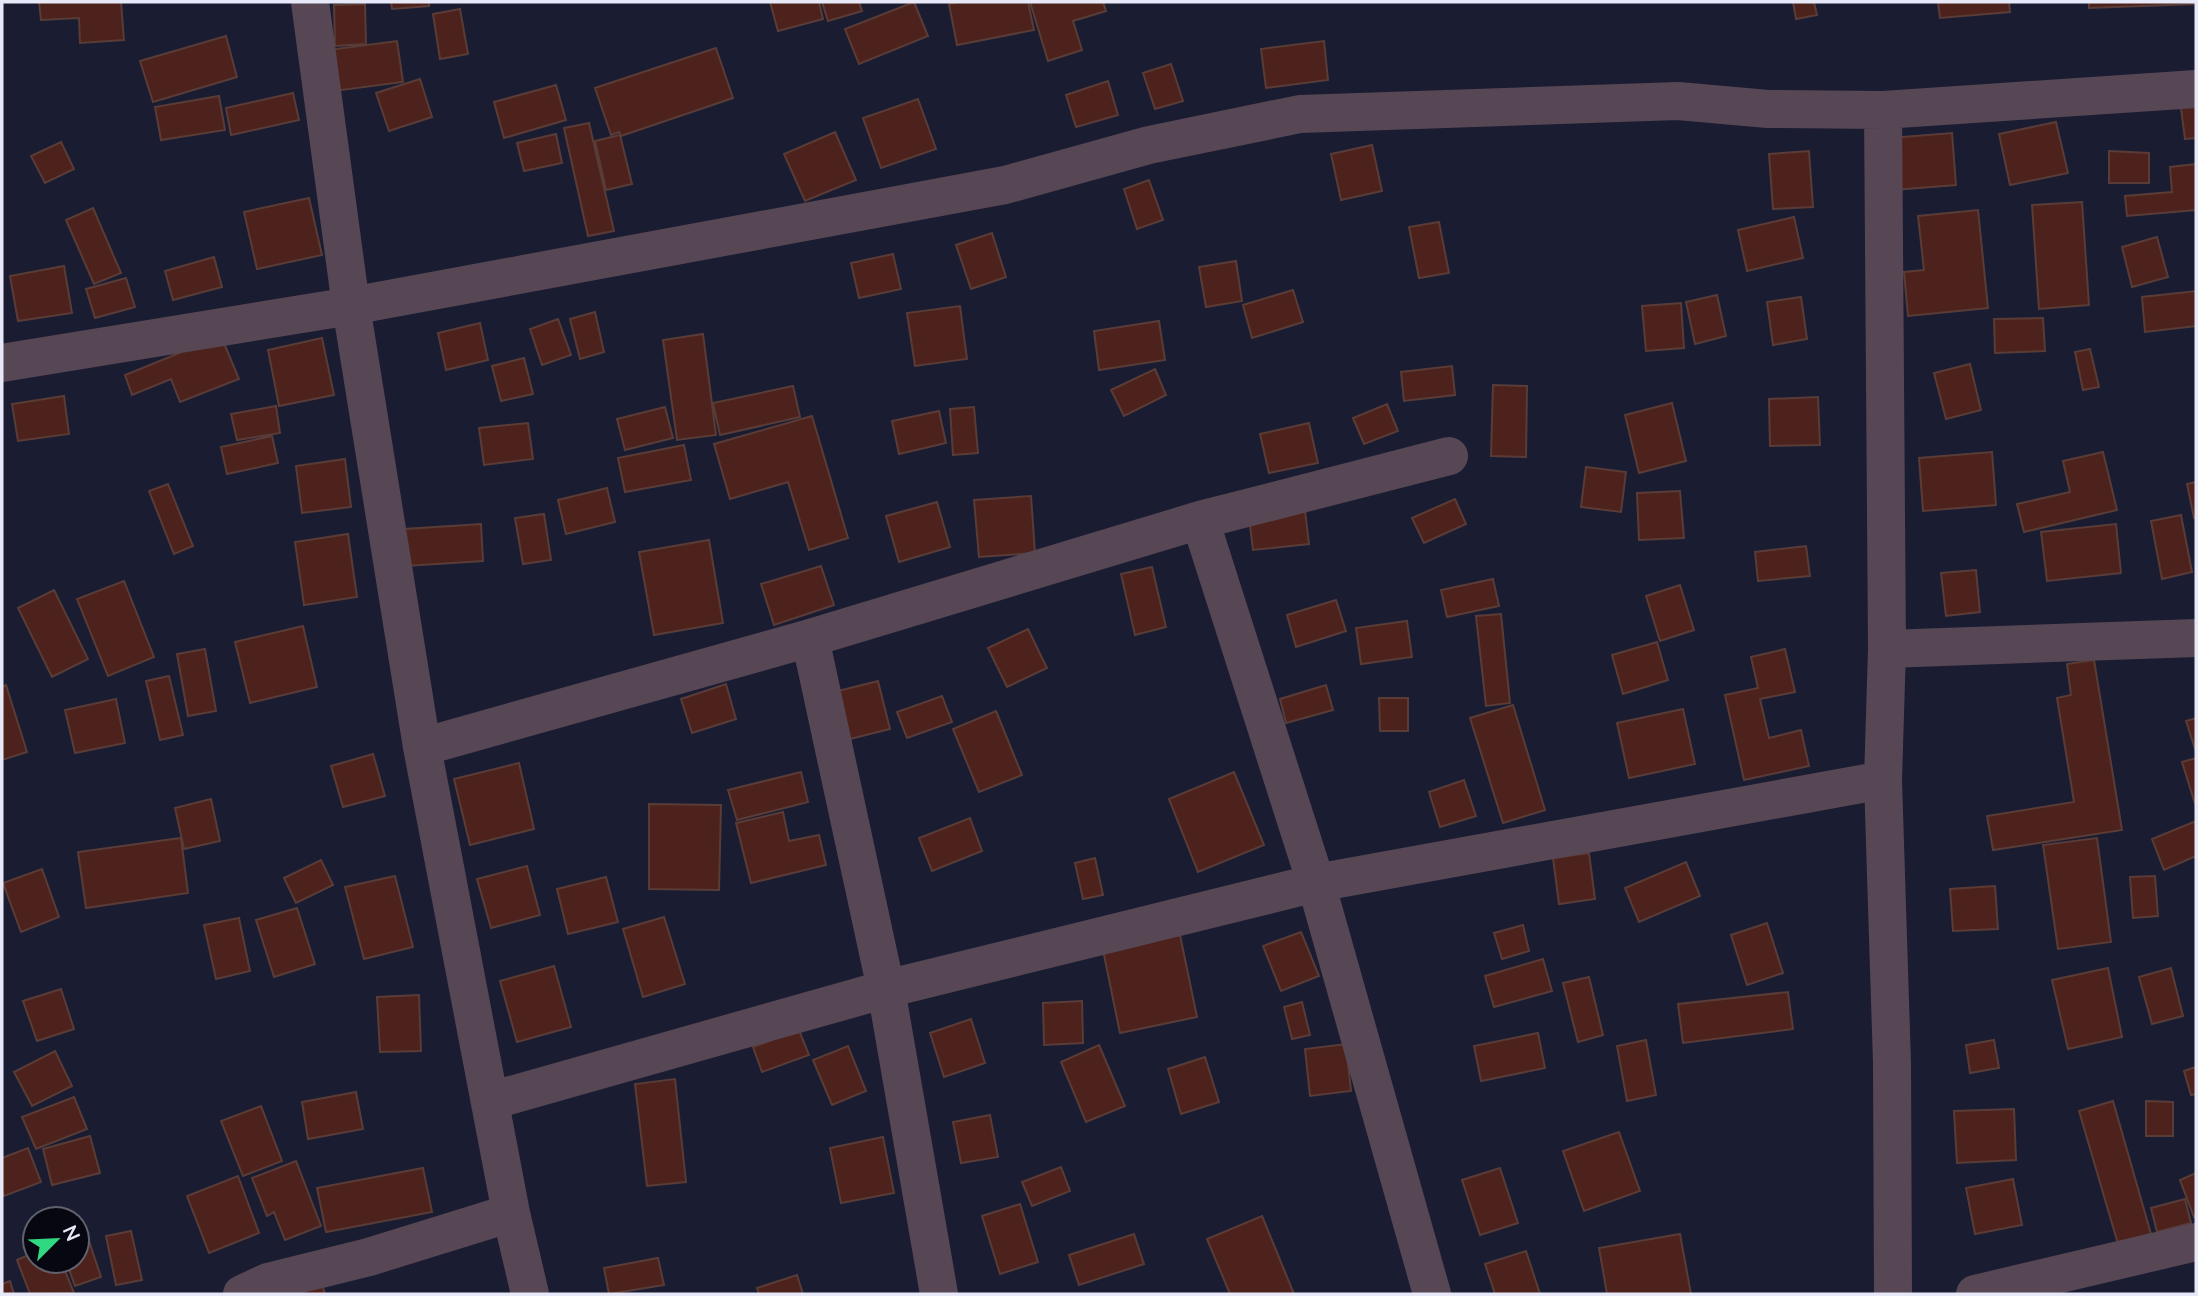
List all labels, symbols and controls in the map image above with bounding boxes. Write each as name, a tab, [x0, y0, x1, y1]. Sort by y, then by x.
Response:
north arrow	[21, 1205, 91, 1275]
text: N	[59, 1222, 85, 1244]

